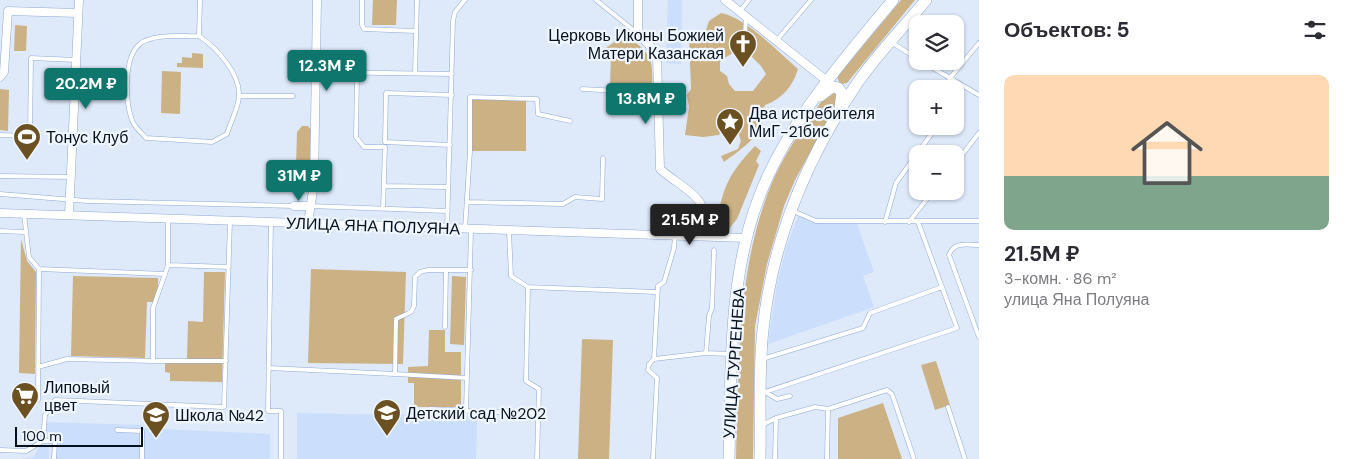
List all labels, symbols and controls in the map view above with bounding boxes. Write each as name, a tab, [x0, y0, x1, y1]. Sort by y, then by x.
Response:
map controls	[909, 15, 964, 200]
button: layers	[909, 15, 964, 70]
text: Объектов: 5	[1004, 16, 1130, 44]
icon: filters	[1301, 16, 1329, 44]
place label: Церковь Иконы Божией Матери Казанская	[548, 25, 724, 64]
church icon: Церковь Иконы Божией Матери Казанская	[728, 29, 758, 68]
pin: 12.3M ₽	[281, 49, 373, 92]
text: 12.3M ₽	[298, 55, 356, 76]
pin: 20.2M ₽	[40, 68, 132, 110]
text: 20.2M ₽	[55, 73, 117, 94]
button: +	[909, 80, 964, 135]
pin: 13.8M ₽	[600, 82, 692, 125]
text: 13.8M ₽	[617, 88, 675, 109]
place label: Два истребителя МиГ-21бис	[749, 103, 875, 142]
place icon: Два истребителя МиГ-21бис	[715, 107, 745, 146]
icon: home	[1122, 108, 1212, 198]
sports icon: Тонус Клуб	[12, 122, 42, 161]
place label: Тонус Клуб	[46, 127, 128, 148]
button: −	[909, 145, 964, 200]
pin: 31M ₽	[264, 160, 334, 202]
text: 31M ₽	[277, 165, 321, 186]
pin: 21.5M ₽	[644, 204, 736, 246]
text: 21.5M ₽	[661, 209, 719, 230]
street label: УЛИЦА ЯНА ПОЛУЯНА	[286, 212, 461, 240]
text: 21.5M ₽	[1004, 240, 1079, 268]
text: 3-комн. · 86 m²	[1004, 268, 1116, 289]
street label: УЛИЦА ТУРГЕНЕВА	[718, 286, 750, 439]
text: улица Яна Полуяна	[1004, 289, 1149, 310]
place label: Липовый цвет	[44, 377, 110, 416]
supermarket icon: Липовый цвет	[10, 381, 40, 420]
school or university icon: Детский сад №202	[372, 398, 402, 437]
school or university icon: Школа №42	[141, 400, 171, 439]
place label: Детский сад №202	[406, 403, 546, 424]
place label: Школа №42	[175, 405, 264, 426]
scale bar	[15, 424, 142, 447]
text: 100 m	[22, 427, 62, 445]

